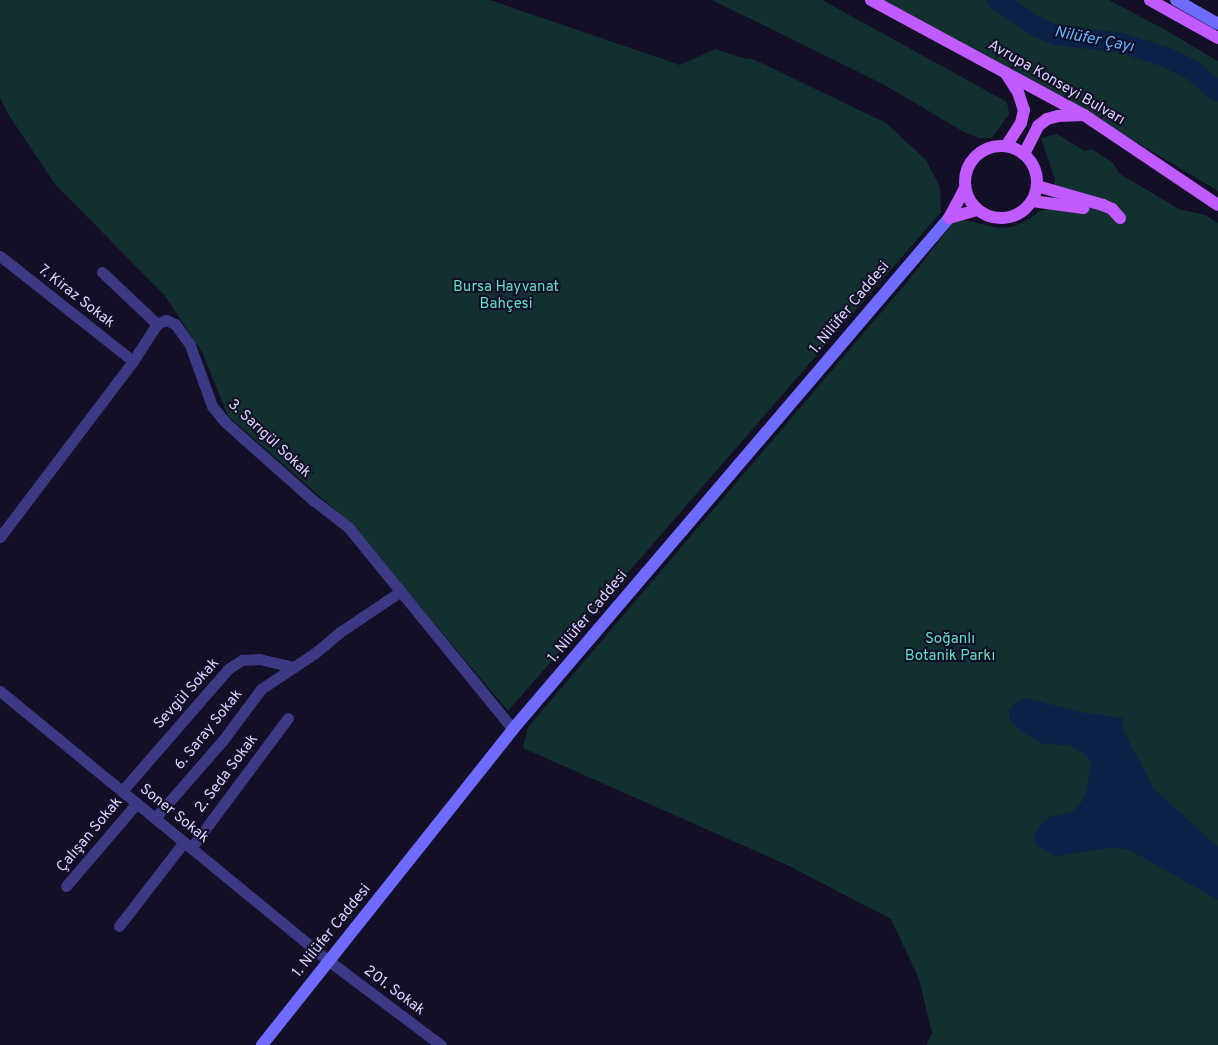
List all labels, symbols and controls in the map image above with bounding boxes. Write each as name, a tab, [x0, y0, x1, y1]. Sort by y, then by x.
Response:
water label: Nilüfer Çayı	[1053, 23, 1135, 57]
street label: Avrupa Konseyi Bulvarı	[984, 36, 1128, 130]
street label: 1. Nilüfer Caddesi	[806, 258, 894, 358]
street label: 7. Kiraz Sokak	[34, 262, 118, 332]
park label: Bursa Hayvanat Bahçesi	[453, 278, 559, 313]
street label: 3. Sarıgül Sokak	[224, 396, 314, 482]
street label: 1. Nilüfer Caddesi	[544, 567, 632, 667]
park label: Soğanlı Botanik Parkı	[905, 630, 995, 665]
street label: Sevgül Sokak	[151, 655, 223, 733]
street label: 6. Saray Sokak	[171, 686, 247, 774]
street label: 2. Seda Sokak	[192, 731, 262, 817]
street label: Soner Sokak	[136, 781, 212, 847]
street label: Çalışan Sokak	[53, 794, 127, 876]
street label: 1. Nilüfer Caddesi	[289, 881, 375, 981]
street label: 201. Sokak	[360, 962, 428, 1020]

